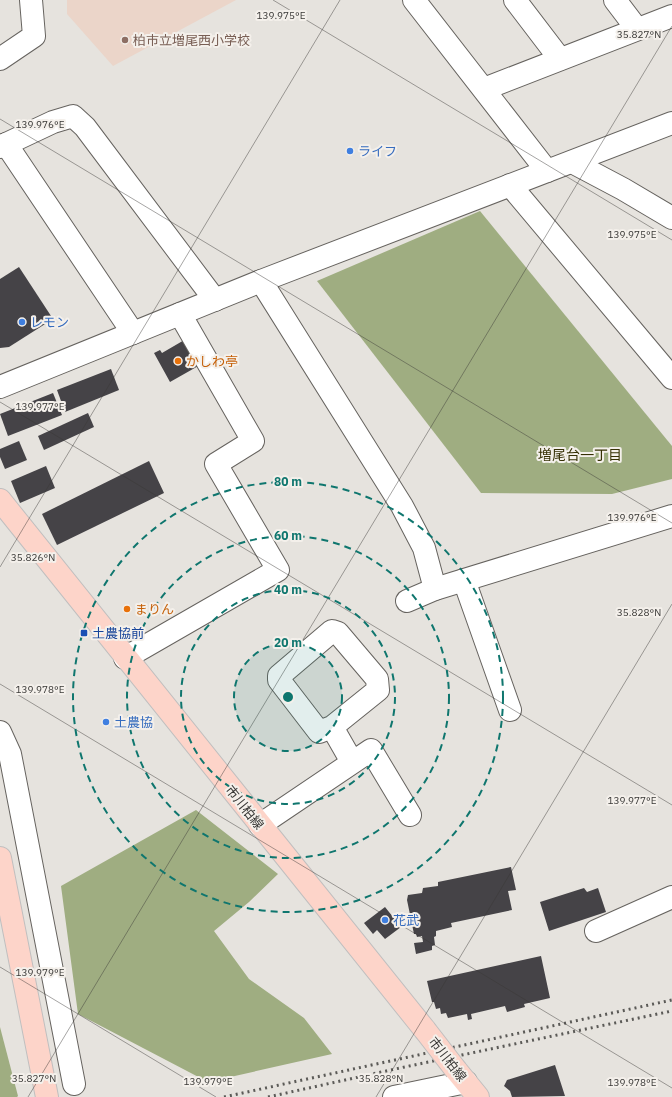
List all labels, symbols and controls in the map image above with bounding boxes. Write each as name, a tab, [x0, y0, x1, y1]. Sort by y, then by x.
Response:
text: 139.975°E	[256, 9, 306, 22]
text: 35.827°N	[617, 28, 661, 41]
place label: 柏市立増尾西小学校	[133, 32, 250, 49]
marker: 柏市立増尾西小学校	[120, 35, 130, 45]
text: 139.976°E	[15, 118, 65, 131]
place label: ライフ	[358, 143, 397, 160]
marker: ライフ	[345, 146, 355, 156]
text: 139.975°E	[607, 228, 657, 241]
place label: レモン	[30, 314, 69, 331]
marker: レモン	[17, 317, 27, 327]
place label: かしわ亭	[186, 353, 238, 370]
marker: かしわ亭	[173, 356, 183, 366]
text: 139.977°E	[15, 400, 65, 413]
district label: 増尾台一丁目	[538, 446, 622, 464]
text: 80 m	[274, 474, 302, 489]
text: 139.976°E	[607, 511, 657, 524]
text: 60 m	[274, 528, 302, 543]
text: 35.826°N	[11, 551, 55, 564]
text: 40 m	[274, 582, 302, 597]
place label: まりん	[135, 601, 174, 618]
marker: まりん	[122, 604, 132, 614]
text: 35.828°N	[617, 606, 661, 619]
place label: 土農協前	[92, 625, 144, 642]
marker: 土農協前	[79, 628, 89, 638]
text: 20 m	[274, 635, 302, 650]
text: 139.978°E	[15, 683, 65, 696]
centre of rings	[281, 690, 295, 704]
place label: 土農協	[114, 714, 153, 731]
marker: 土農協	[101, 717, 111, 727]
street label: 市川柏線	[222, 782, 268, 833]
text: 139.977°E	[607, 794, 657, 807]
place label: 花武	[393, 912, 419, 929]
marker: 花武	[380, 915, 390, 925]
text: 139.979°E	[15, 966, 65, 979]
street label: 市川柏線	[425, 1034, 470, 1085]
text: 35.827°N	[12, 1072, 56, 1085]
text: 35.828°N	[359, 1072, 403, 1085]
text: 139.979°E	[183, 1075, 233, 1088]
text: 139.978°E	[607, 1076, 657, 1089]

